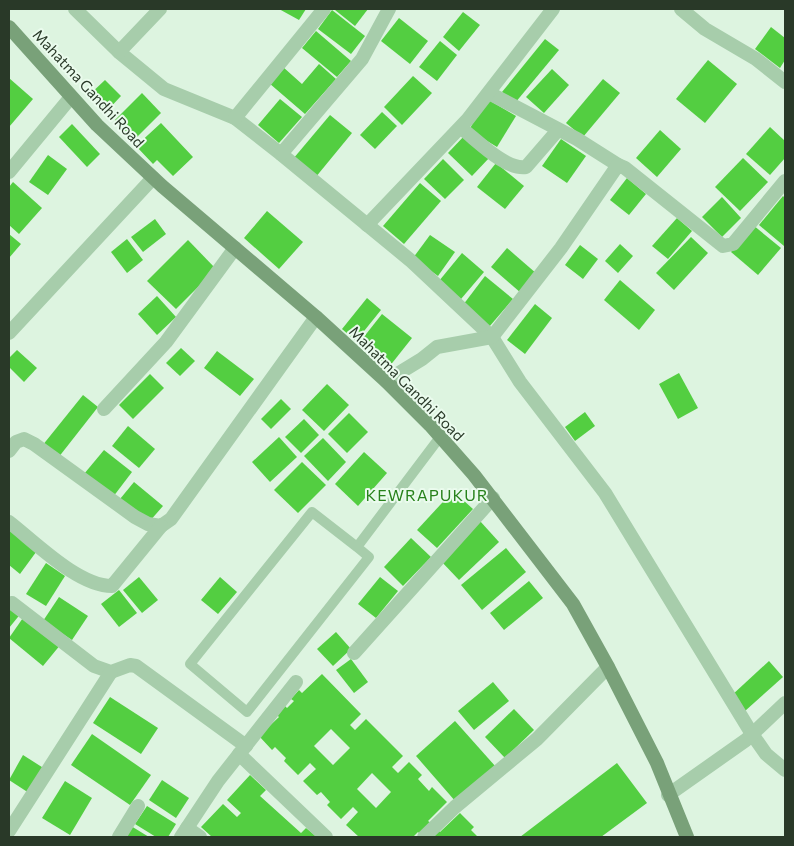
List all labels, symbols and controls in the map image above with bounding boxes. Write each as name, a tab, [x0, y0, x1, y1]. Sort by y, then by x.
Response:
street label: Mahatma Gandhi Road	[30, 25, 148, 151]
street label: Mahatma Gandhi Road	[346, 322, 468, 444]
district label: KEWRAPUKUR	[365, 485, 489, 504]

